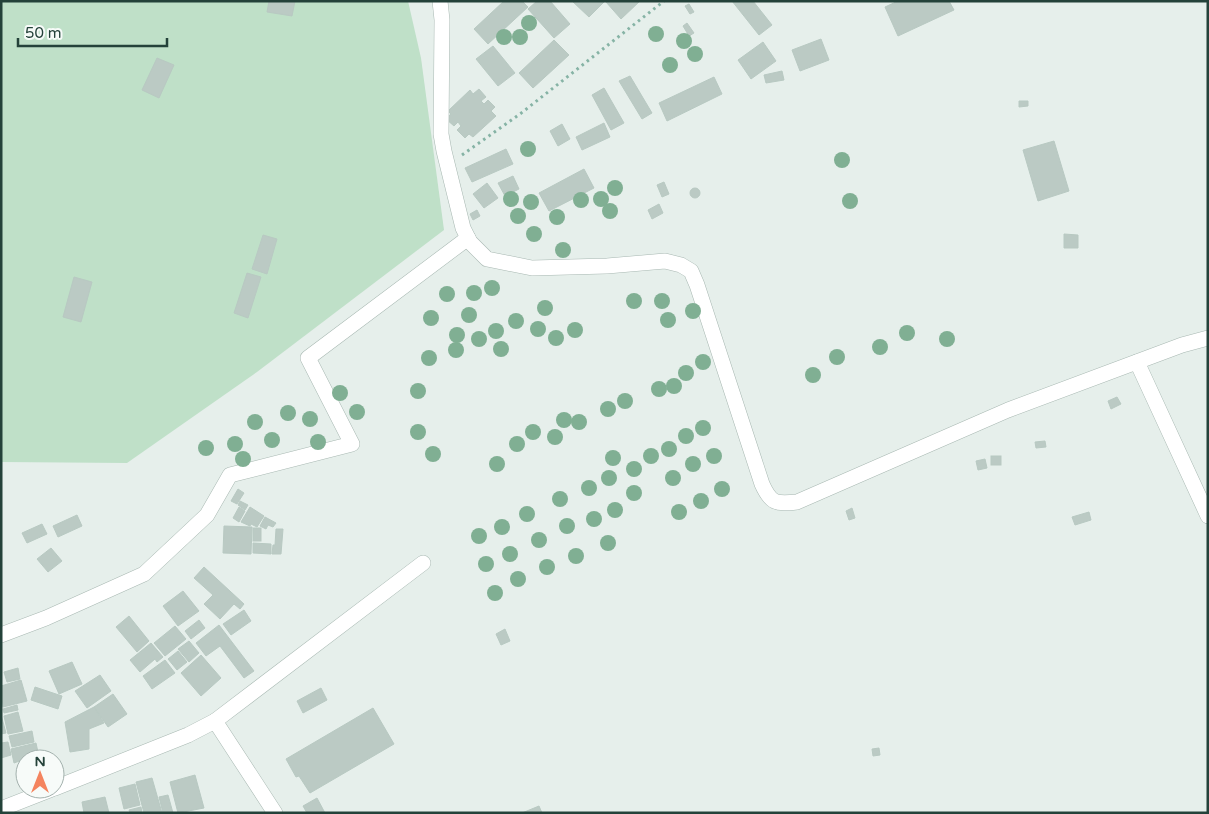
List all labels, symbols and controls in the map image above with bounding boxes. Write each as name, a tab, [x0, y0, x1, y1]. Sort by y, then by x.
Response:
scale bar	[18, 15, 166, 47]
text: 50 m	[25, 24, 62, 42]
north arrow	[15, 749, 65, 799]
text: N	[34, 753, 46, 770]

